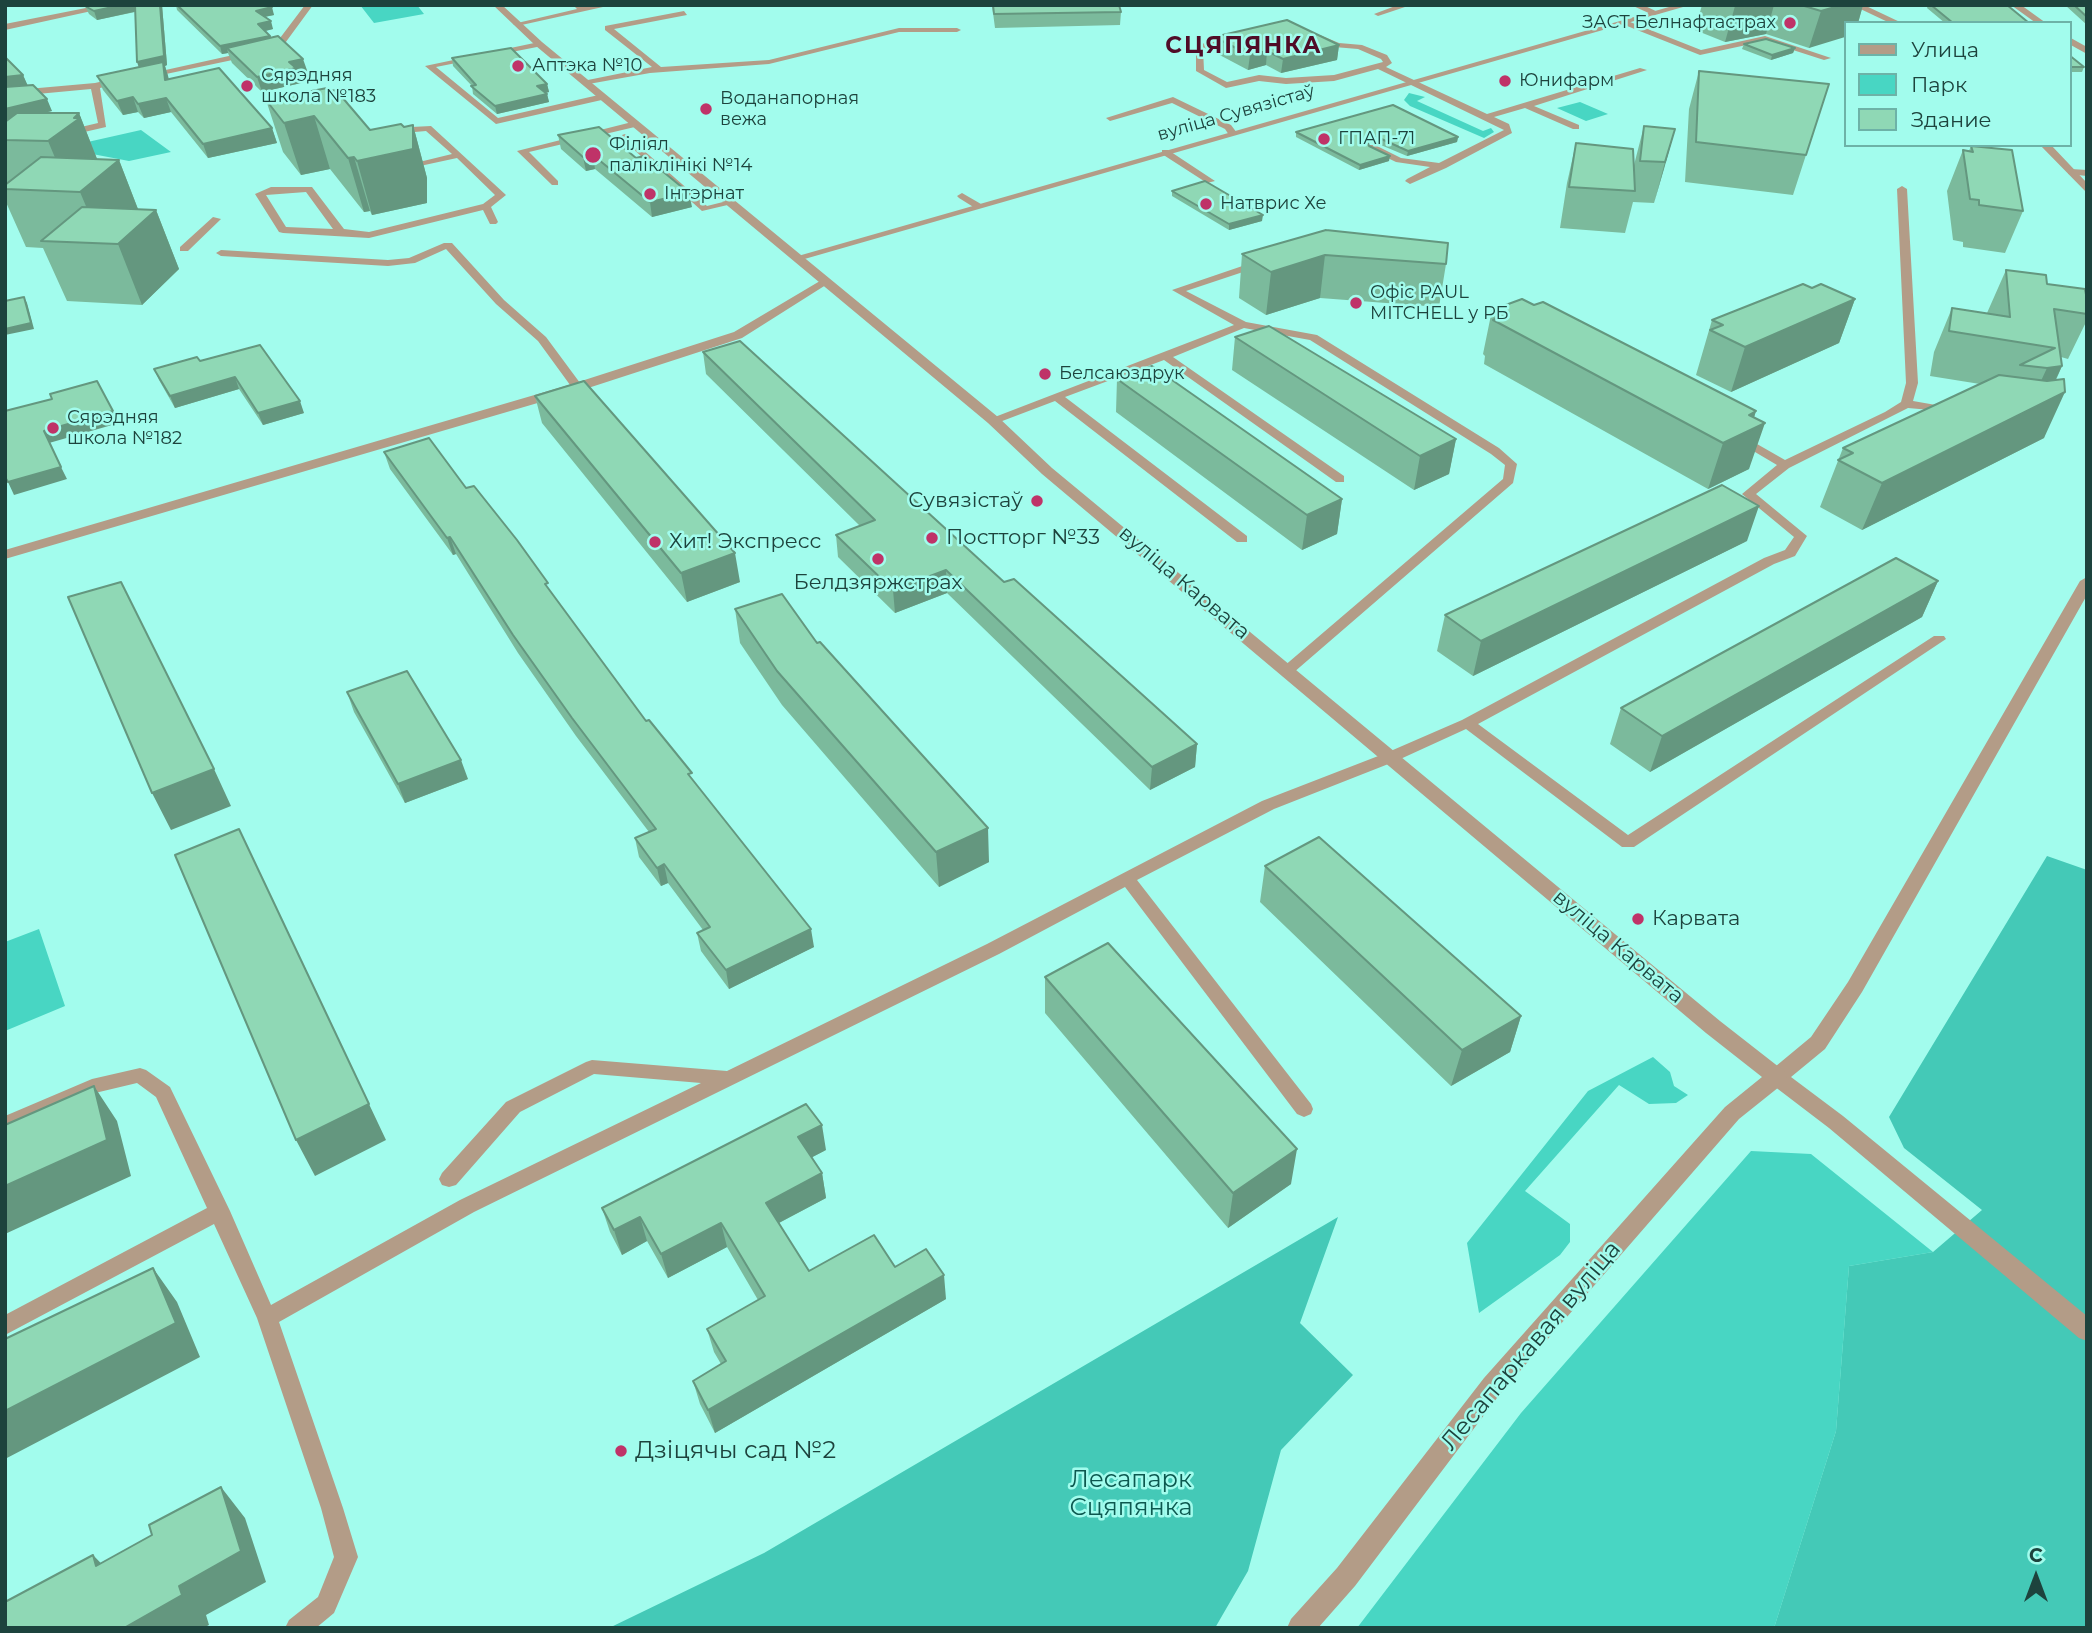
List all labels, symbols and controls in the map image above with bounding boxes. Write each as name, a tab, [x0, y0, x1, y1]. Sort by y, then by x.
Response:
place label: ЗАСТ Белнафтастрах	[1582, 12, 1776, 34]
marker: ЗАСТ Белнафтастрах	[1782, 15, 1798, 31]
legend	[1843, 21, 2071, 147]
district label: СЦЯПЯНКА	[1166, 32, 1322, 60]
text: Улица	[1911, 37, 1979, 62]
place label: Аптэка №10	[532, 55, 642, 77]
marker: Аптэка №10	[510, 58, 526, 74]
place label: Сярэдняя школа №183	[261, 65, 376, 108]
place label: Юнифарм	[1519, 70, 1614, 92]
text: Парк	[1911, 72, 1967, 97]
marker: Юнифарм	[1497, 73, 1513, 89]
marker: Сярэдняя школа №183	[239, 78, 255, 94]
street label: вуліца Сувязістаў	[1155, 80, 1317, 146]
place label: Воданапорная вежа	[720, 88, 859, 130]
marker: Воданапорная вежа	[698, 101, 714, 117]
text: Здание	[1911, 107, 1992, 132]
place label: ГПАП-71	[1338, 128, 1415, 150]
marker: ГПАП-71	[1316, 131, 1332, 147]
place label: Філіял паліклінікі №14	[609, 134, 752, 176]
marker: Філіял паліклінікі №14	[583, 145, 603, 165]
place label: Інтэрнат	[664, 183, 744, 205]
marker: Інтэрнат	[642, 186, 658, 202]
place label: Натврис Хе	[1220, 193, 1327, 215]
marker: Натврис Хе	[1198, 196, 1214, 212]
place label: Офіс PAUL MITCHELL у РБ	[1370, 282, 1509, 324]
marker: Офіс PAUL MITCHELL у РБ	[1348, 295, 1364, 311]
place label: Белсаюздрук	[1059, 363, 1184, 385]
marker: Белсаюздрук	[1037, 366, 1053, 382]
place label: Сярэдняя школа №182	[67, 407, 182, 450]
marker: Сярэдняя школа №182	[45, 420, 61, 436]
place label: Сувязістаў	[908, 488, 1023, 514]
marker: Сувязістаў	[1029, 493, 1045, 509]
street label: вуліца Карвата	[1113, 521, 1255, 645]
place label: Постторг №33	[946, 525, 1100, 551]
place label: Хит! Экспресс	[669, 529, 821, 555]
marker: Постторг №33	[924, 530, 940, 546]
marker: Хит! Экспресс	[647, 534, 663, 550]
marker: Белдзяржстрах	[870, 551, 886, 567]
place label: Белдзяржстрах	[793, 570, 963, 596]
street label: вуліца Карвата	[1547, 885, 1689, 1009]
place label: Карвата	[1652, 906, 1740, 932]
marker: Карвата	[1630, 911, 1646, 927]
street label: Лесапаркавая вуліца	[1435, 1235, 1627, 1457]
place label: Дзіцячы сад №2	[635, 1437, 836, 1465]
marker: Дзіцячы сад №2	[613, 1443, 629, 1459]
park label: Лесапарк Сцяпянка	[1070, 1466, 1192, 1522]
north arrow	[2001, 1542, 2071, 1612]
text: С	[2029, 1544, 2043, 1567]

